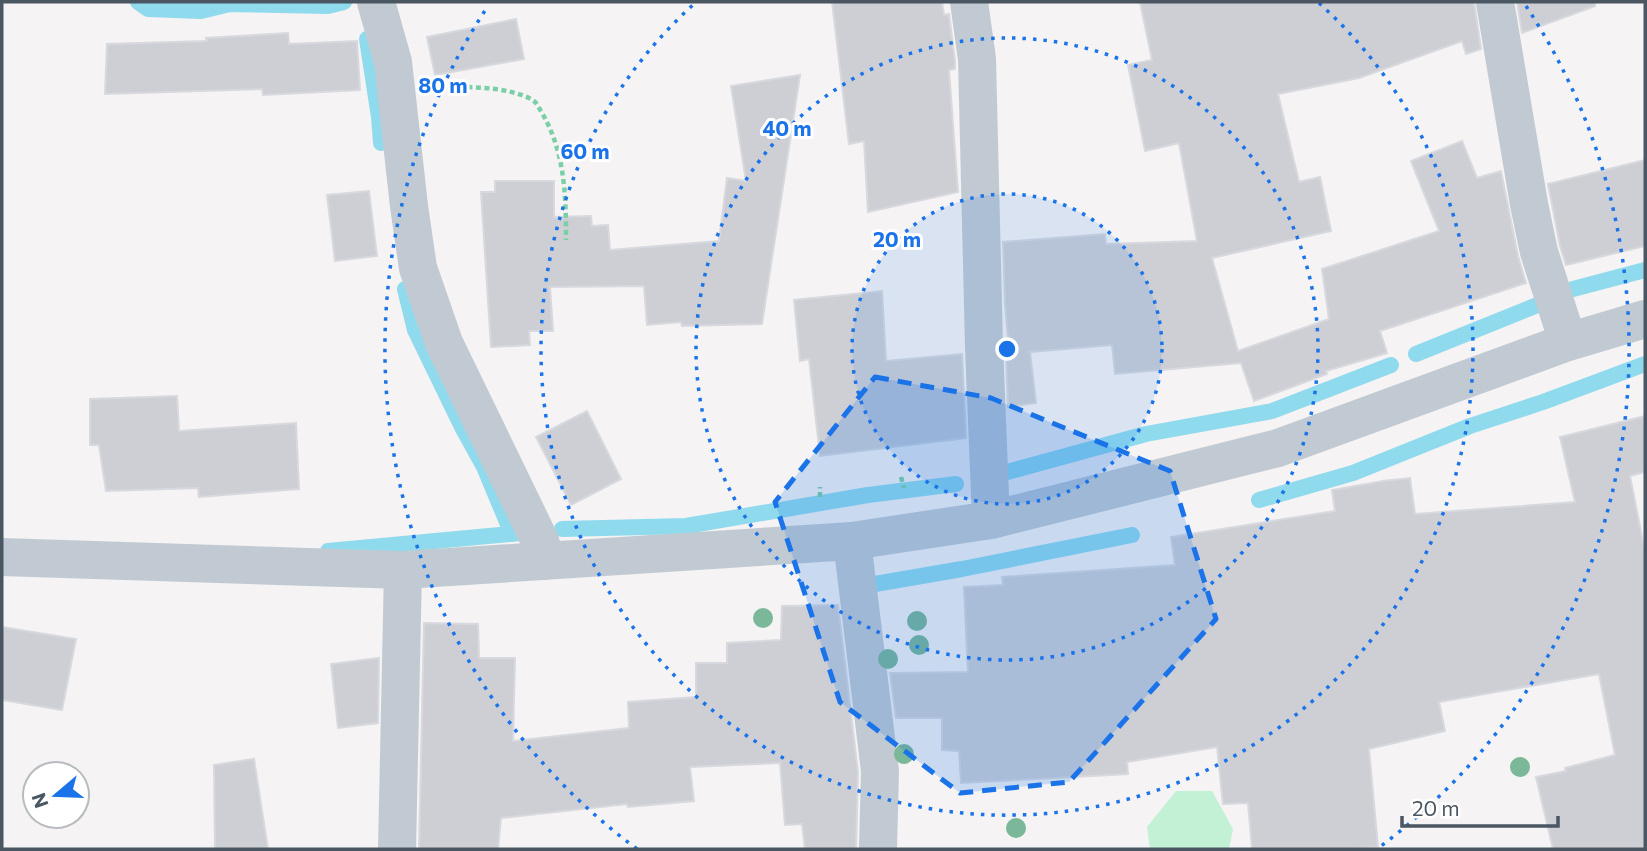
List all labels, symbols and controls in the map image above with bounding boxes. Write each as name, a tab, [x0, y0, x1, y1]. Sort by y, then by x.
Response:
text: 80 m	[418, 72, 468, 97]
text: 40 m	[762, 115, 812, 140]
text: 60 m	[560, 138, 610, 163]
text: 20 m	[873, 226, 921, 251]
centre of rings	[995, 337, 1019, 361]
north arrow	[21, 760, 91, 830]
scale bar	[1402, 784, 1558, 828]
text: N	[26, 790, 53, 811]
text: 20 m	[1412, 795, 1460, 820]

